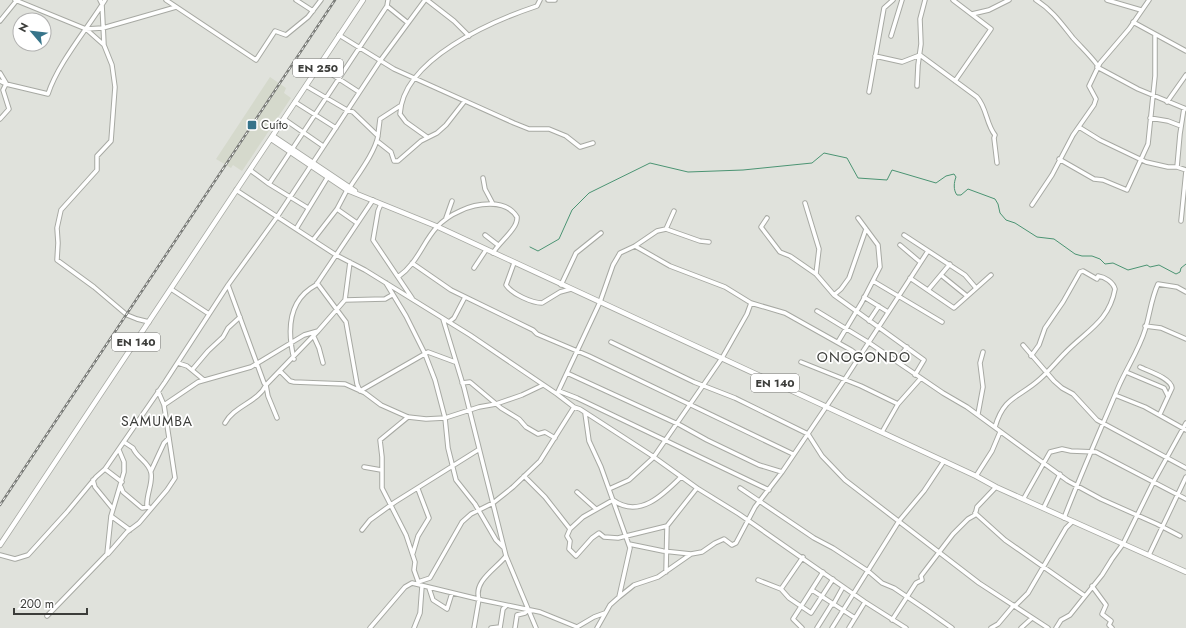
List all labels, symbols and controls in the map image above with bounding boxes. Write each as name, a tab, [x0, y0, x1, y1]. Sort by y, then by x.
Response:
north arrow	[12, 12, 52, 52]
text: N	[14, 20, 32, 35]
road number: EN 250	[293, 59, 343, 77]
place label: Cuíto	[261, 116, 289, 134]
marker: Cuíto	[246, 119, 258, 131]
road number: EN 140	[112, 333, 160, 351]
district label: ONOGONDO	[817, 347, 911, 367]
road number: EN 140	[751, 374, 799, 392]
district label: SAMUMBA	[121, 411, 193, 431]
scale bar	[14, 590, 87, 616]
text: 200 m	[20, 595, 54, 613]

